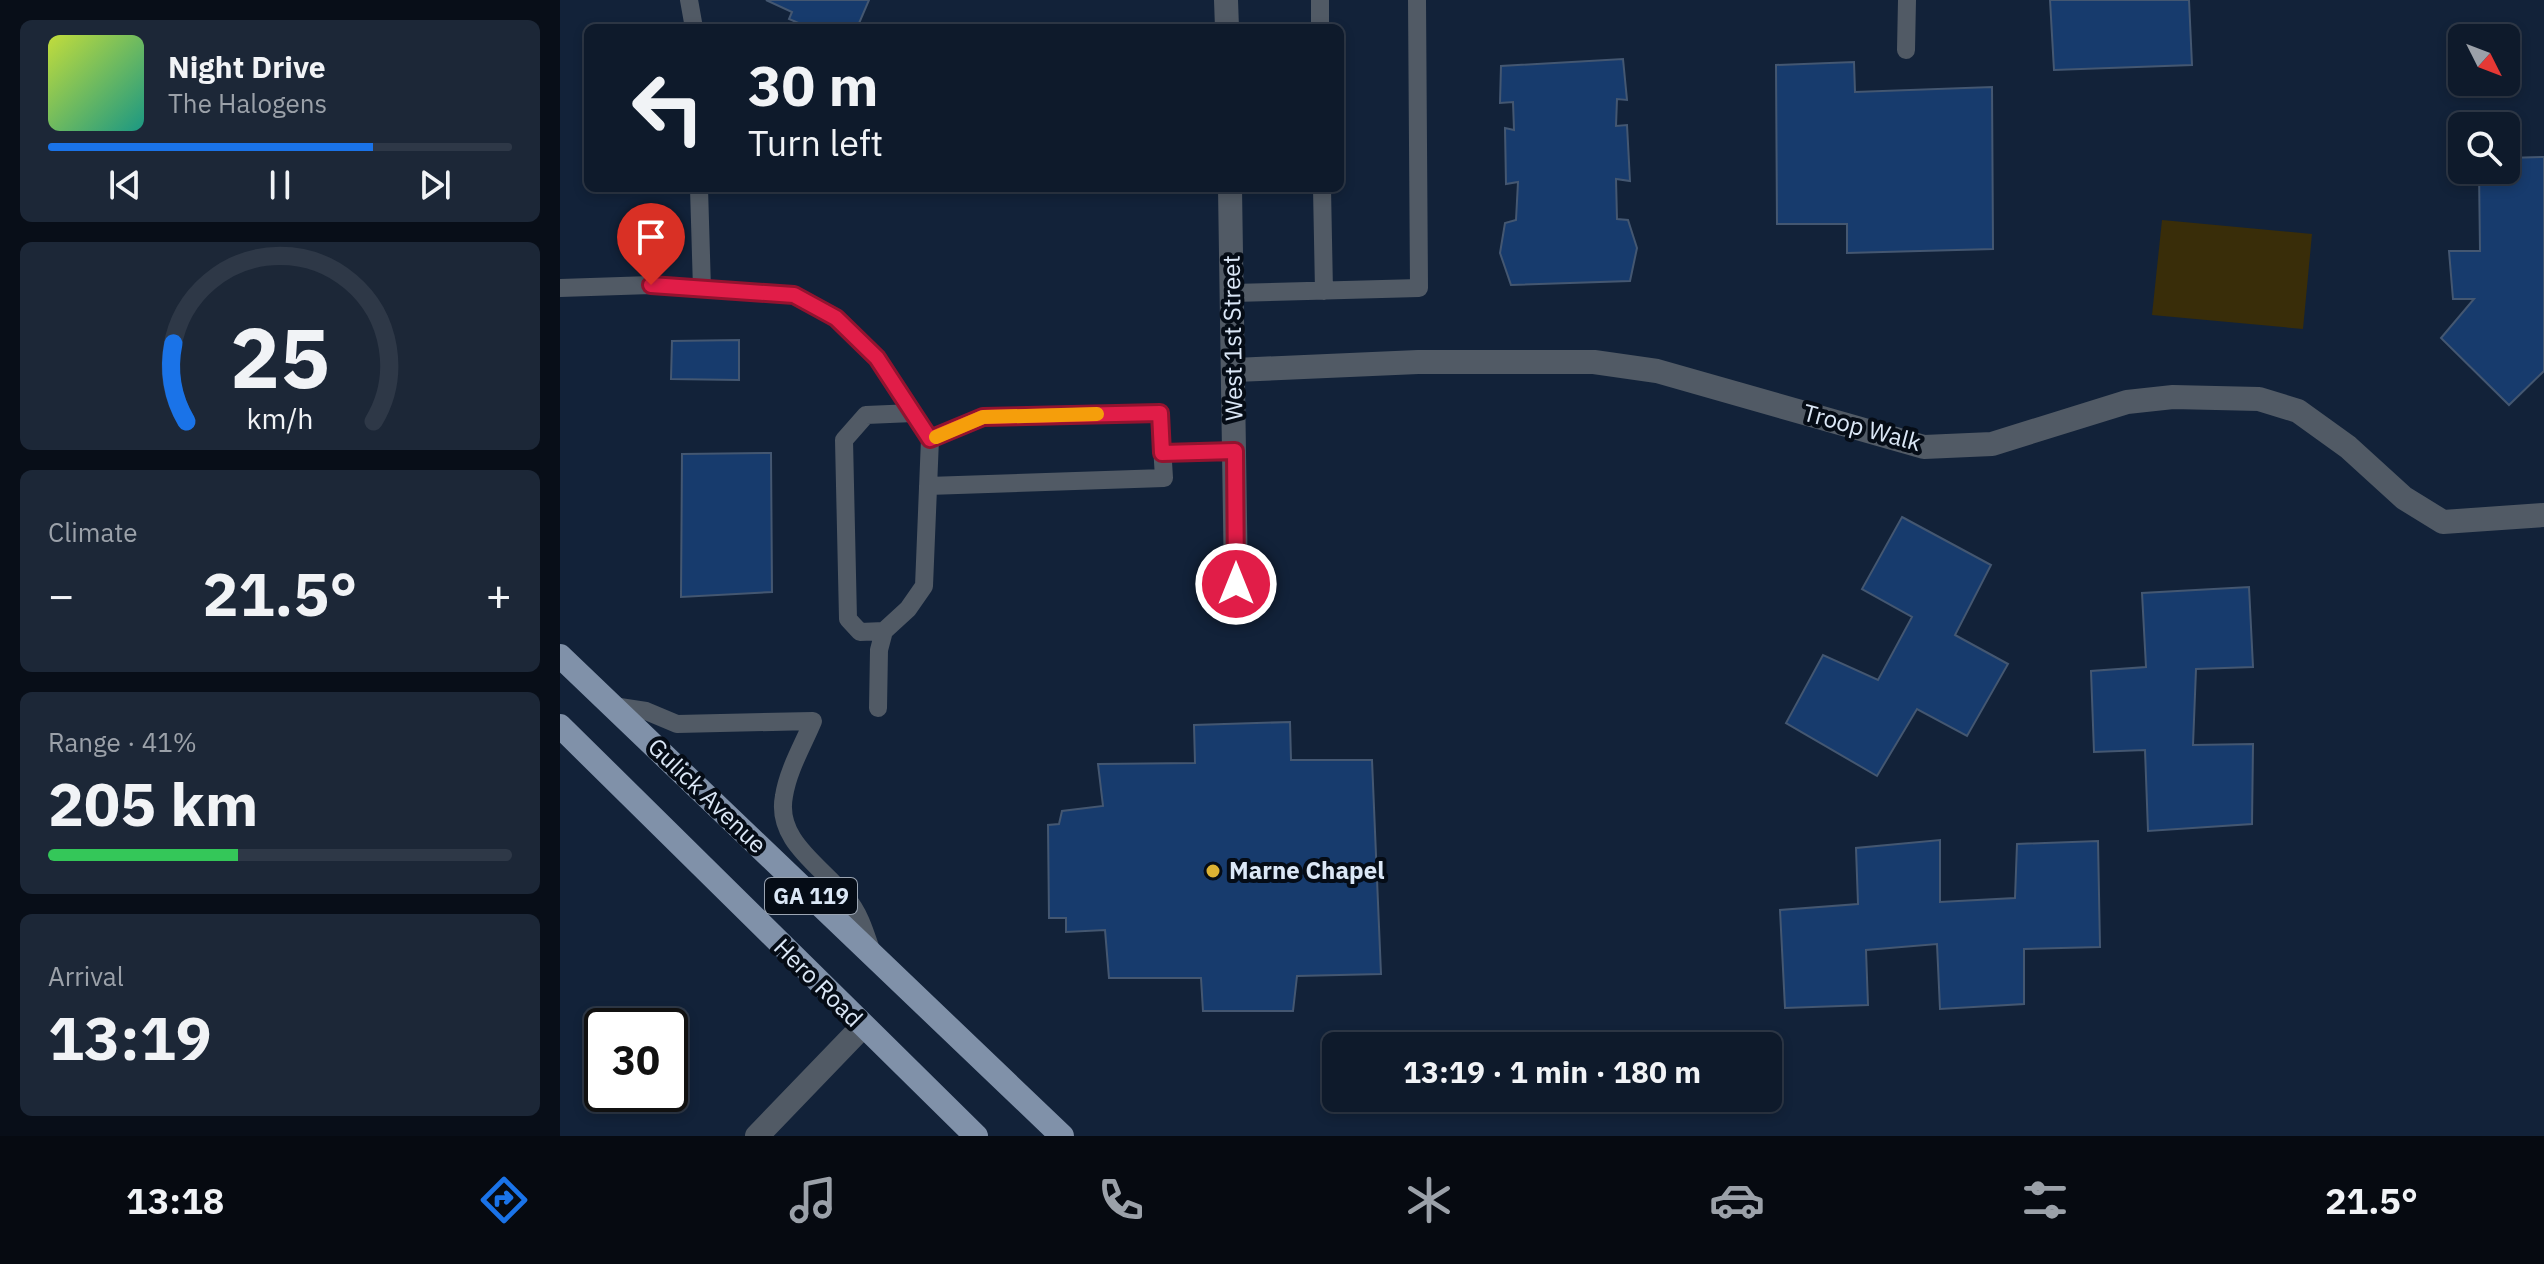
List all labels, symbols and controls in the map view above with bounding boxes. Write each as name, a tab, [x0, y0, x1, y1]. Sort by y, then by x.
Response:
north arrow	[2448, 24, 2520, 96]
map controls	[2448, 24, 2520, 184]
text: Night Drive	[168, 47, 326, 86]
text: 30 m	[748, 49, 878, 121]
icon: left	[616, 56, 720, 160]
text: The Halogens	[168, 86, 327, 120]
button: search	[2448, 112, 2520, 184]
text: Turn left	[748, 119, 883, 166]
icon: previous	[103, 163, 147, 207]
icon: pause	[258, 163, 302, 207]
icon: next	[413, 163, 457, 207]
pin	[617, 203, 685, 285]
icon: arrive	[629, 215, 673, 259]
street label: West 1st Street	[1215, 255, 1249, 421]
text: 25	[230, 303, 330, 411]
street label: Troop Walk	[1800, 396, 1925, 458]
text: km/h	[246, 400, 314, 437]
text: Climate	[48, 515, 138, 549]
position arrow	[1194, 542, 1278, 626]
text: 21.5°	[203, 554, 357, 633]
text: −	[48, 566, 74, 623]
text: +	[486, 566, 512, 623]
text: Range · 41%	[48, 725, 197, 759]
street label: Gulick Avenue	[641, 730, 774, 860]
text: 205 km	[48, 764, 258, 843]
place label: Marne Chapel	[1229, 854, 1384, 886]
marker: Marne Chapel	[1204, 862, 1222, 880]
road number: GA 119	[765, 878, 857, 914]
street label: Hero Road	[767, 931, 870, 1034]
text: Arrival	[48, 959, 124, 993]
text: 13:19	[48, 998, 212, 1077]
speed limit sign: 30	[584, 1008, 688, 1112]
text: 13:19 · 1 min · 180 m	[1403, 1052, 1701, 1091]
icon: directions	[476, 1172, 532, 1228]
icon: music	[785, 1172, 841, 1228]
icon: phone	[1093, 1172, 1149, 1228]
icon: climate	[1401, 1172, 1457, 1228]
icon: car	[1709, 1172, 1765, 1228]
icon: filters	[2017, 1172, 2073, 1228]
text: 13:18	[126, 1177, 224, 1224]
text: 21.5°	[2325, 1177, 2418, 1224]

